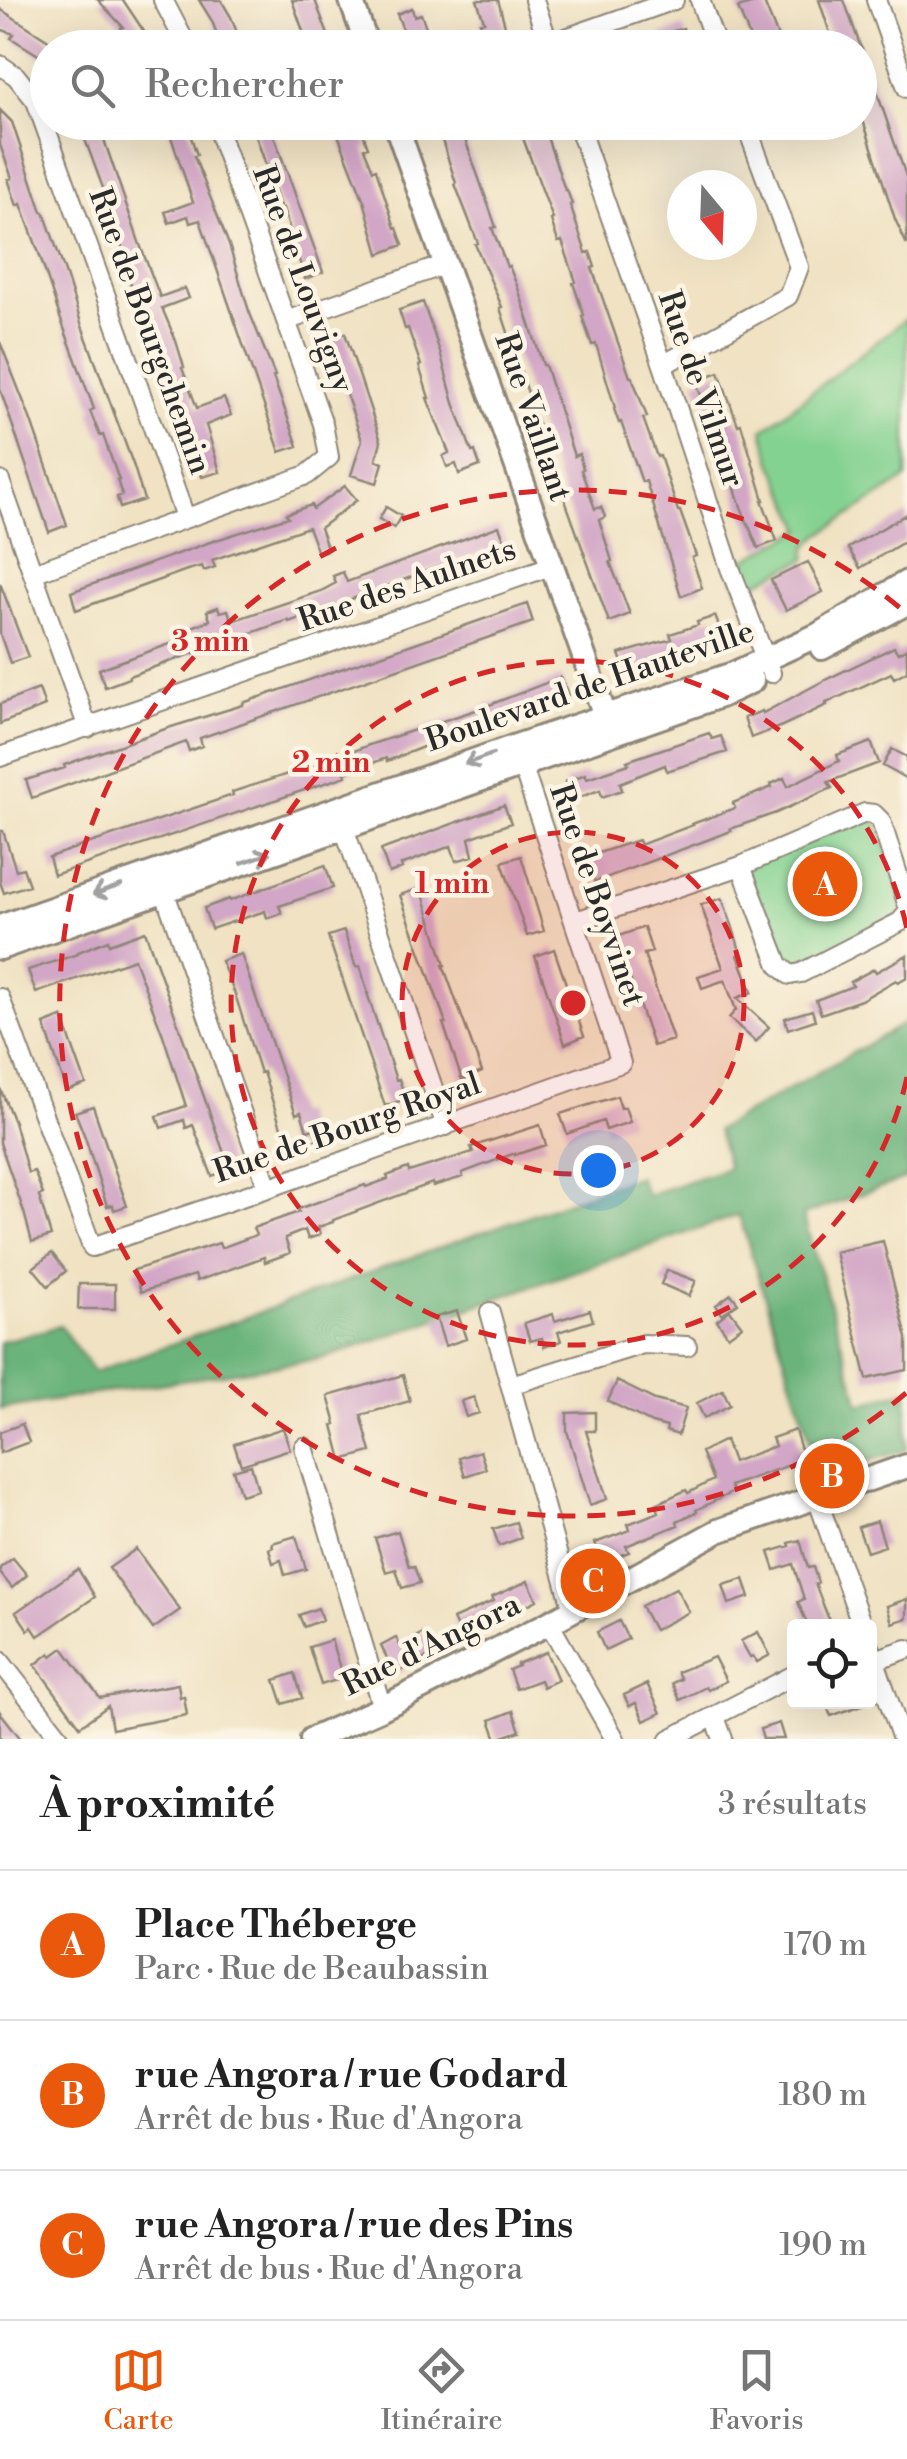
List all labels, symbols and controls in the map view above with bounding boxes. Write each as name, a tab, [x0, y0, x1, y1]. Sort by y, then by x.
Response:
search box	[30, 30, 877, 140]
icon: search	[65, 58, 120, 113]
text: Rechercher	[145, 62, 344, 109]
street label: Rue de Louvigny	[243, 160, 363, 398]
north arrow	[667, 170, 757, 260]
street label: Rue de Bourgchemin	[80, 182, 220, 480]
street label: Rue de Vilmur	[649, 285, 753, 493]
street label: Rue Vaillant	[486, 327, 580, 507]
street label: Rue des Aulnets	[293, 529, 521, 641]
street label: Boulevard de Hauteville	[420, 611, 759, 761]
text: 3 min	[171, 623, 250, 661]
text: 2 min	[292, 744, 371, 782]
one-way arrow	[465, 751, 496, 769]
street label: Rue de Boyvinet	[540, 779, 654, 1011]
pin: A	[792, 846, 858, 922]
one-way arrow	[240, 848, 272, 866]
text: 1 min	[415, 865, 490, 903]
one-way arrow	[92, 882, 123, 900]
centre of rings	[555, 985, 591, 1021]
street label: Rue de Bourg Royal	[208, 1063, 486, 1192]
your location	[573, 1145, 624, 1196]
pin: B	[800, 1438, 864, 1514]
pin: C	[560, 1544, 626, 1618]
street label: Rue d'Angora	[335, 1584, 528, 1705]
map controls	[787, 1619, 877, 1709]
button: locate	[787, 1619, 877, 1709]
text: À proximité	[40, 1778, 275, 1831]
text: 3 résultats	[718, 1784, 867, 1824]
text: Place Théberge	[135, 1902, 417, 1949]
text: A	[61, 1925, 84, 1965]
text: 170 m	[784, 1925, 867, 1965]
text: Parc · Rue de Beaubassin	[135, 1949, 489, 1989]
text: rue Angora / rue Godard	[135, 2052, 568, 2099]
text: B	[60, 2075, 85, 2115]
text: 180 m	[778, 2075, 867, 2115]
text: Arrêt de bus · Rue d'Angora	[135, 2099, 523, 2139]
text: rue Angora / rue des Pins	[135, 2202, 573, 2249]
text: C	[61, 2225, 84, 2265]
text: 190 m	[779, 2225, 867, 2265]
text: Arrêt de bus · Rue d'Angora	[135, 2249, 523, 2289]
tab: Carte	[104, 2343, 174, 2438]
tab: Itinéraire	[381, 2343, 503, 2438]
tab: Favoris	[710, 2343, 803, 2438]

